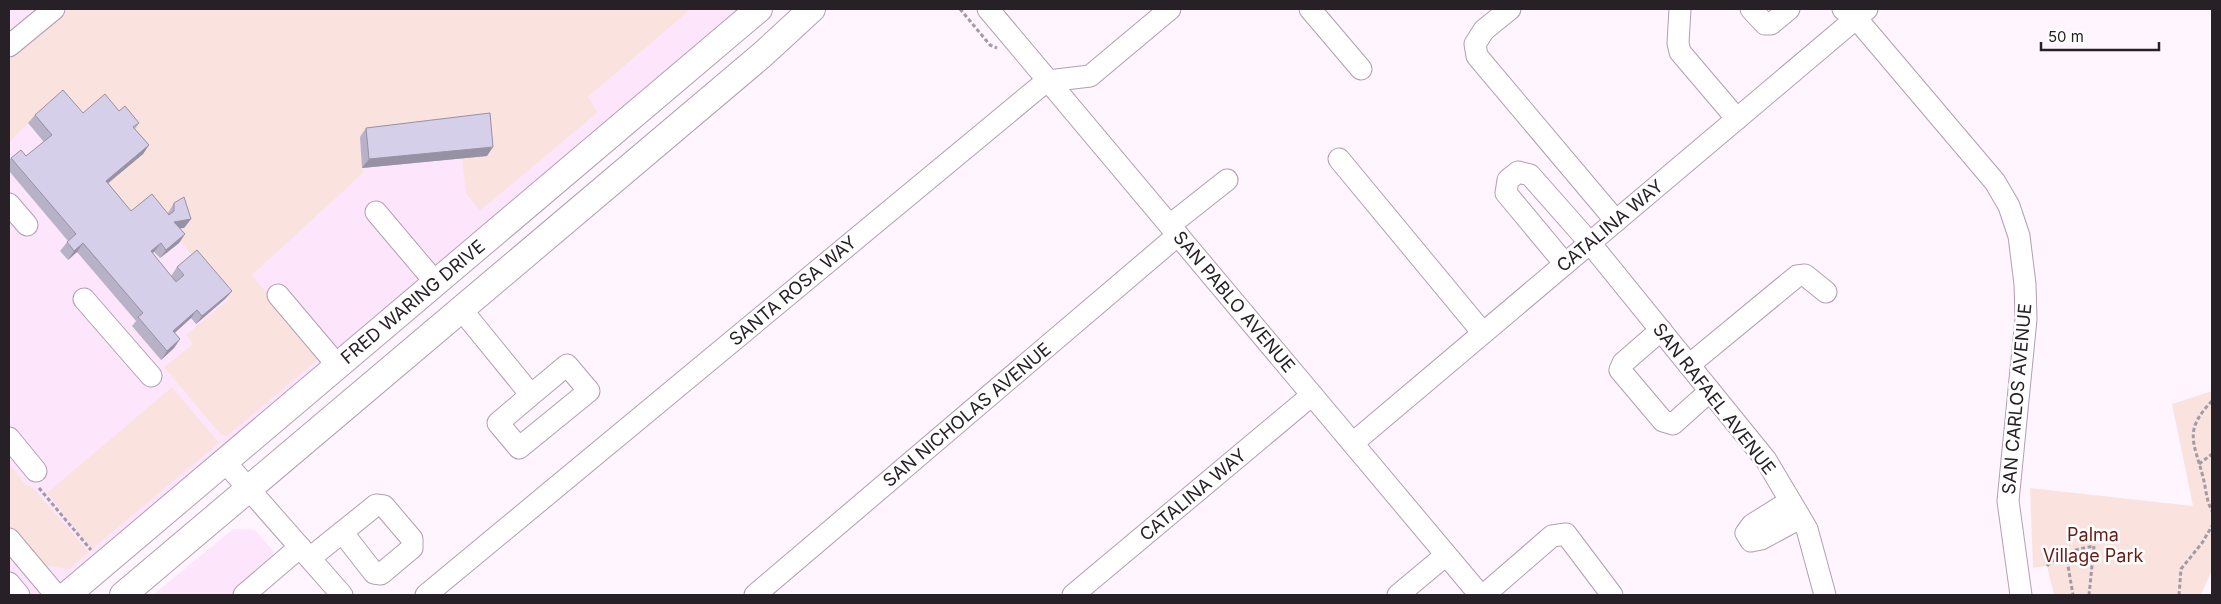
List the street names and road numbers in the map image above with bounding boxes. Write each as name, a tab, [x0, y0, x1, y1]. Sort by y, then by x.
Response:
street label: CATALINA WAY	[1552, 175, 1667, 276]
street label: SAN PABLO AVENUE	[1169, 227, 1300, 376]
street label: SANTA ROSA WAY	[725, 231, 861, 350]
street label: FRED WARING DRIVE	[336, 235, 489, 368]
street label: SAN CARLOS AVENUE	[1998, 303, 2035, 495]
street label: SAN RAFAEL AVENUE	[1649, 319, 1780, 479]
street label: SAN NICHOLAS AVENUE	[878, 338, 1055, 491]
street label: CATALINA WAY	[1135, 444, 1250, 545]

